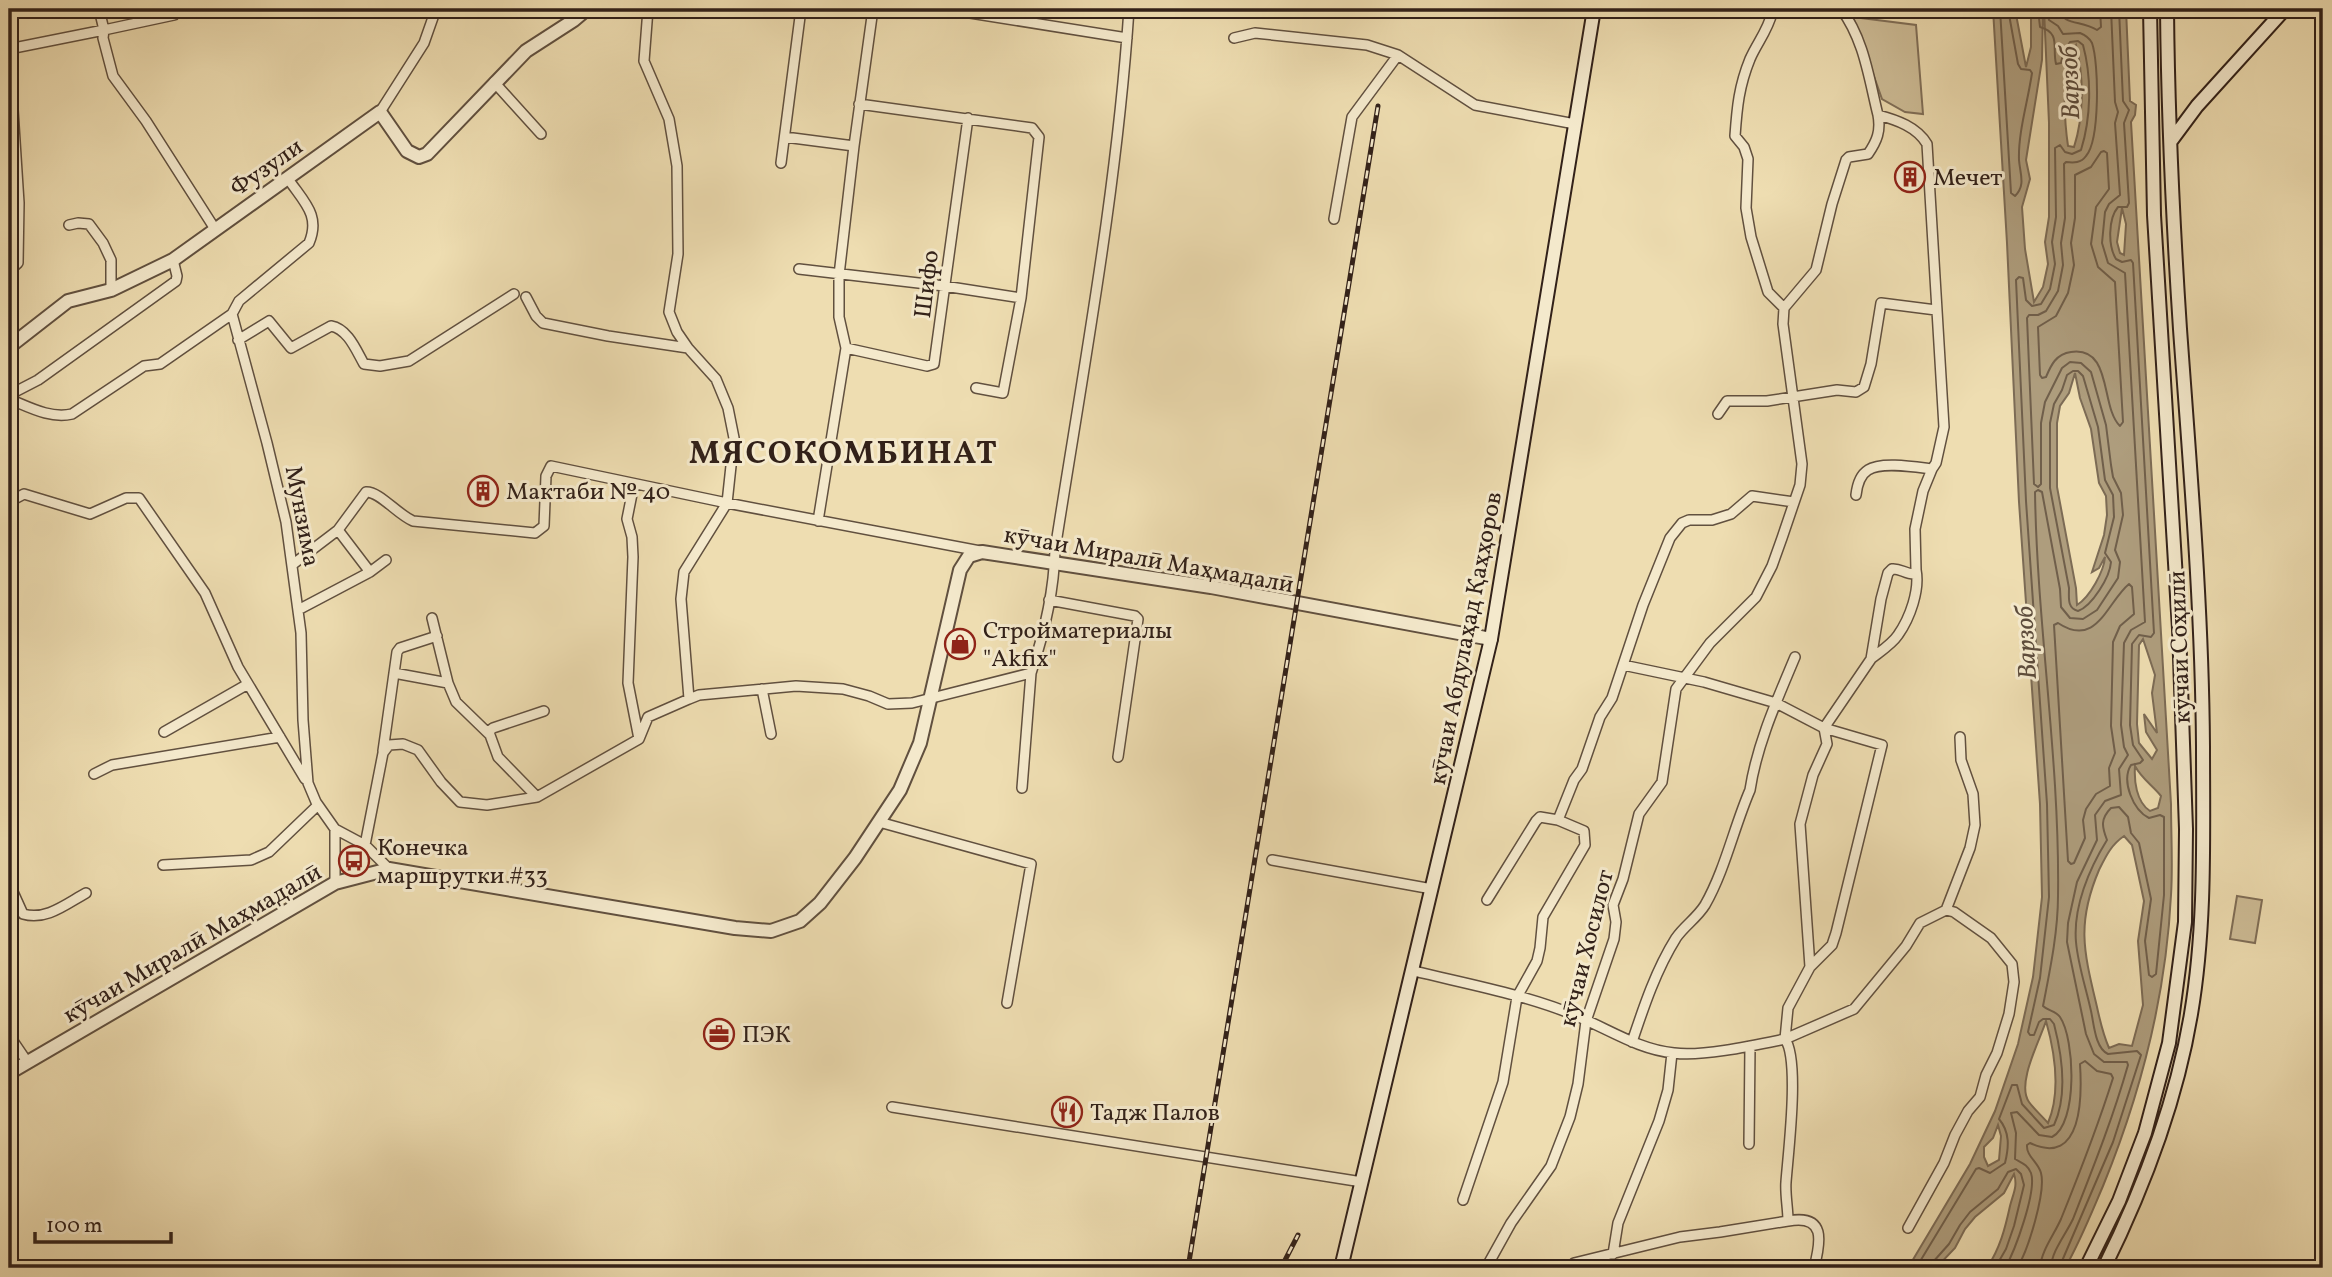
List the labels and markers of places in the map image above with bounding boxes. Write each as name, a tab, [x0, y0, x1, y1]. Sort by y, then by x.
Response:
building icon: Мечет	[1893, 160, 1927, 194]
place label: Мечет	[1933, 162, 2002, 196]
building icon: Мактаби № 40	[466, 474, 500, 508]
place label: Мактаби № 40	[506, 476, 670, 510]
place label: Стройматериалы "Akfix"	[983, 615, 1172, 677]
shop icon: Стройматериалы "Akfix"	[943, 627, 977, 661]
place label: Конечка маршрутки #33	[377, 832, 548, 894]
bus stop icon: Конечка маршрутки #33	[337, 844, 371, 878]
office icon: ПЭК	[702, 1017, 736, 1051]
place label: ПЭК	[742, 1019, 791, 1053]
restaurant icon: Тадж Палов	[1050, 1095, 1084, 1129]
place label: Тадж Палов	[1090, 1097, 1220, 1131]

